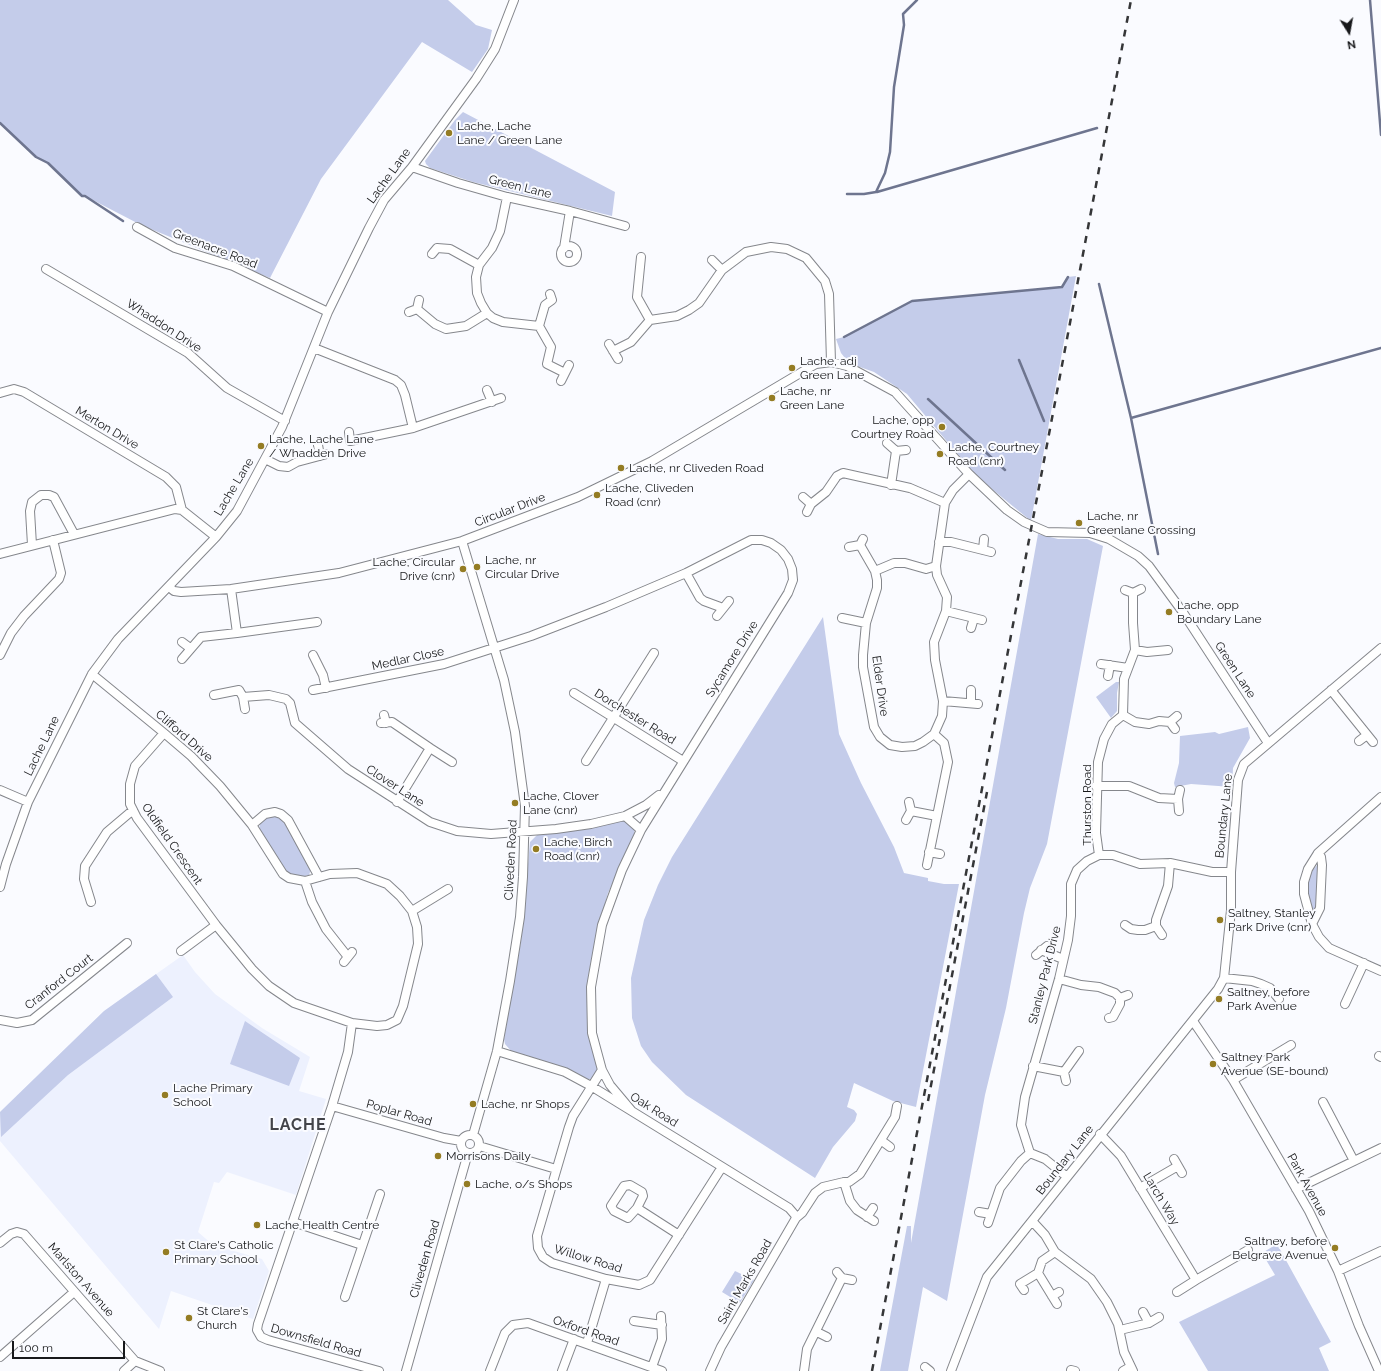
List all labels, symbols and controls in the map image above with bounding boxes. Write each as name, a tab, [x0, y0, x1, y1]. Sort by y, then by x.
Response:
north arrow	[1329, 12, 1369, 52]
text: N	[1346, 37, 1357, 51]
place label: Lache, Lache Lane / Green Lane	[457, 119, 562, 147]
marker: Lache, Lache Lane / Green Lane	[444, 128, 454, 138]
street label: Lache Lane	[364, 146, 414, 206]
street label: Green Lane	[487, 172, 553, 202]
street label: Greenacre Road	[171, 226, 259, 272]
street label: Whaddon Drive	[124, 296, 204, 356]
place label: Lache, adj Green Lane	[800, 354, 864, 382]
marker: Lache, adj Green Lane	[787, 363, 797, 373]
place label: Lache, nr Green Lane	[780, 384, 844, 412]
marker: Lache, nr Green Lane	[767, 393, 777, 403]
street label: Merton Drive	[73, 403, 141, 453]
place label: Lache, opp Courtney Road	[851, 413, 934, 441]
marker: Lache, opp Courtney Road	[937, 422, 947, 432]
place label: Lache, Lache Lane / Whadden Drive	[269, 432, 374, 460]
place label: Lache, Courtney Road (cnr)	[948, 440, 1039, 468]
marker: Lache, Lache Lane / Whadden Drive	[256, 441, 266, 451]
marker: Lache, Courtney Road (cnr)	[935, 449, 945, 459]
street label: Lache Lane	[211, 456, 257, 518]
place label: Lache, nr Cliveden Road	[629, 461, 764, 475]
marker: Lache, nr Cliveden Road	[616, 463, 626, 473]
place label: Lache, Cliveden Road (cnr)	[605, 481, 694, 509]
street label: Circular Drive	[473, 490, 547, 530]
marker: Lache, Cliveden Road (cnr)	[592, 490, 602, 500]
place label: Lache, nr Greenlane Crossing	[1087, 509, 1196, 537]
marker: Lache, nr Greenlane Crossing	[1074, 518, 1084, 528]
place label: Lache, nr Circular Drive	[485, 553, 559, 581]
place label: Lache, Circular Drive (cnr)	[372, 555, 455, 583]
marker: Lache, nr Circular Drive	[472, 562, 482, 572]
marker: Lache, Circular Drive (cnr)	[458, 564, 468, 574]
place label: Lache, opp Boundary Lane	[1177, 598, 1262, 626]
marker: Lache, opp Boundary Lane	[1164, 607, 1174, 617]
street label: Sycamore Drive	[703, 618, 761, 700]
street label: Green Lane	[1211, 639, 1259, 701]
street label: Medlar Close	[371, 644, 445, 674]
street label: Elder Drive	[869, 655, 891, 717]
street label: Dorchester Road	[592, 686, 678, 748]
street label: Clifford Drive	[152, 707, 216, 765]
street label: Lache Lane	[21, 714, 63, 778]
street label: Clover Lane	[363, 762, 427, 810]
street label: Thurston Road	[1080, 764, 1094, 846]
street label: Boundary Lane	[1212, 773, 1236, 859]
place label: Lache, Clover Lane (cnr)	[523, 789, 599, 817]
marker: Lache, Clover Lane (cnr)	[510, 798, 520, 808]
street label: Oldfield Crescent	[139, 800, 205, 888]
street label: Cliveden Road	[502, 819, 520, 901]
place label: Lache, Birch Road (cnr)	[544, 835, 612, 863]
marker: Lache, Birch Road (cnr)	[531, 844, 541, 854]
place label: Saltney, Stanley Park Drive (cnr)	[1228, 906, 1316, 934]
marker: Saltney, Stanley Park Drive (cnr)	[1215, 915, 1225, 925]
street label: Stanley Park Drive	[1026, 924, 1064, 1026]
street label: Cranford Court	[22, 951, 96, 1013]
place label: Saltney, before Park Avenue	[1227, 985, 1310, 1013]
marker: Saltney, before Park Avenue	[1214, 994, 1224, 1004]
place label: Saltney Park Avenue (SE-bound)	[1221, 1050, 1328, 1078]
marker: Saltney Park Avenue (SE-bound)	[1208, 1059, 1218, 1069]
place label: Lache Primary School	[173, 1081, 253, 1109]
marker: Lache Primary School	[160, 1090, 170, 1100]
street label: Oak Road	[627, 1090, 681, 1130]
street label: Poplar Road	[364, 1097, 434, 1129]
place label: Lache, nr Shops	[481, 1097, 570, 1111]
marker: Lache, nr Shops	[468, 1099, 478, 1109]
district label: LACHE	[269, 1115, 327, 1135]
street label: Boundary Lane	[1033, 1122, 1097, 1198]
place label: Morrisons Daily	[446, 1149, 531, 1163]
marker: Morrisons Daily	[433, 1151, 443, 1161]
street label: Park Avenue	[1284, 1151, 1330, 1219]
street label: Larch Way	[1140, 1170, 1182, 1228]
place label: Lache, o/s Shops	[475, 1177, 572, 1191]
marker: Lache, o/s Shops	[462, 1179, 472, 1189]
place label: Lache Health Centre	[265, 1218, 379, 1232]
street label: Cliveden Road	[407, 1218, 443, 1300]
marker: Lache Health Centre	[252, 1220, 262, 1230]
place label: Saltney, before Belgrave Avenue	[1232, 1234, 1327, 1262]
street label: Saint Marks Road	[715, 1237, 775, 1327]
place label: St Clare's Catholic Primary School	[174, 1238, 274, 1266]
street label: Marlston Avenue	[45, 1240, 117, 1320]
street label: Willow Road	[552, 1242, 624, 1276]
marker: Saltney, before Belgrave Avenue	[1330, 1243, 1340, 1253]
marker: St Clare's Catholic Primary School	[161, 1247, 171, 1257]
place label: St Clare's Church	[197, 1304, 248, 1332]
marker: St Clare's Church	[184, 1313, 194, 1323]
street label: Oxford Road	[551, 1313, 621, 1349]
street label: Downsfield Road	[269, 1321, 363, 1361]
scale bar	[14, 1333, 127, 1359]
text: 100 m	[19, 1341, 53, 1355]

